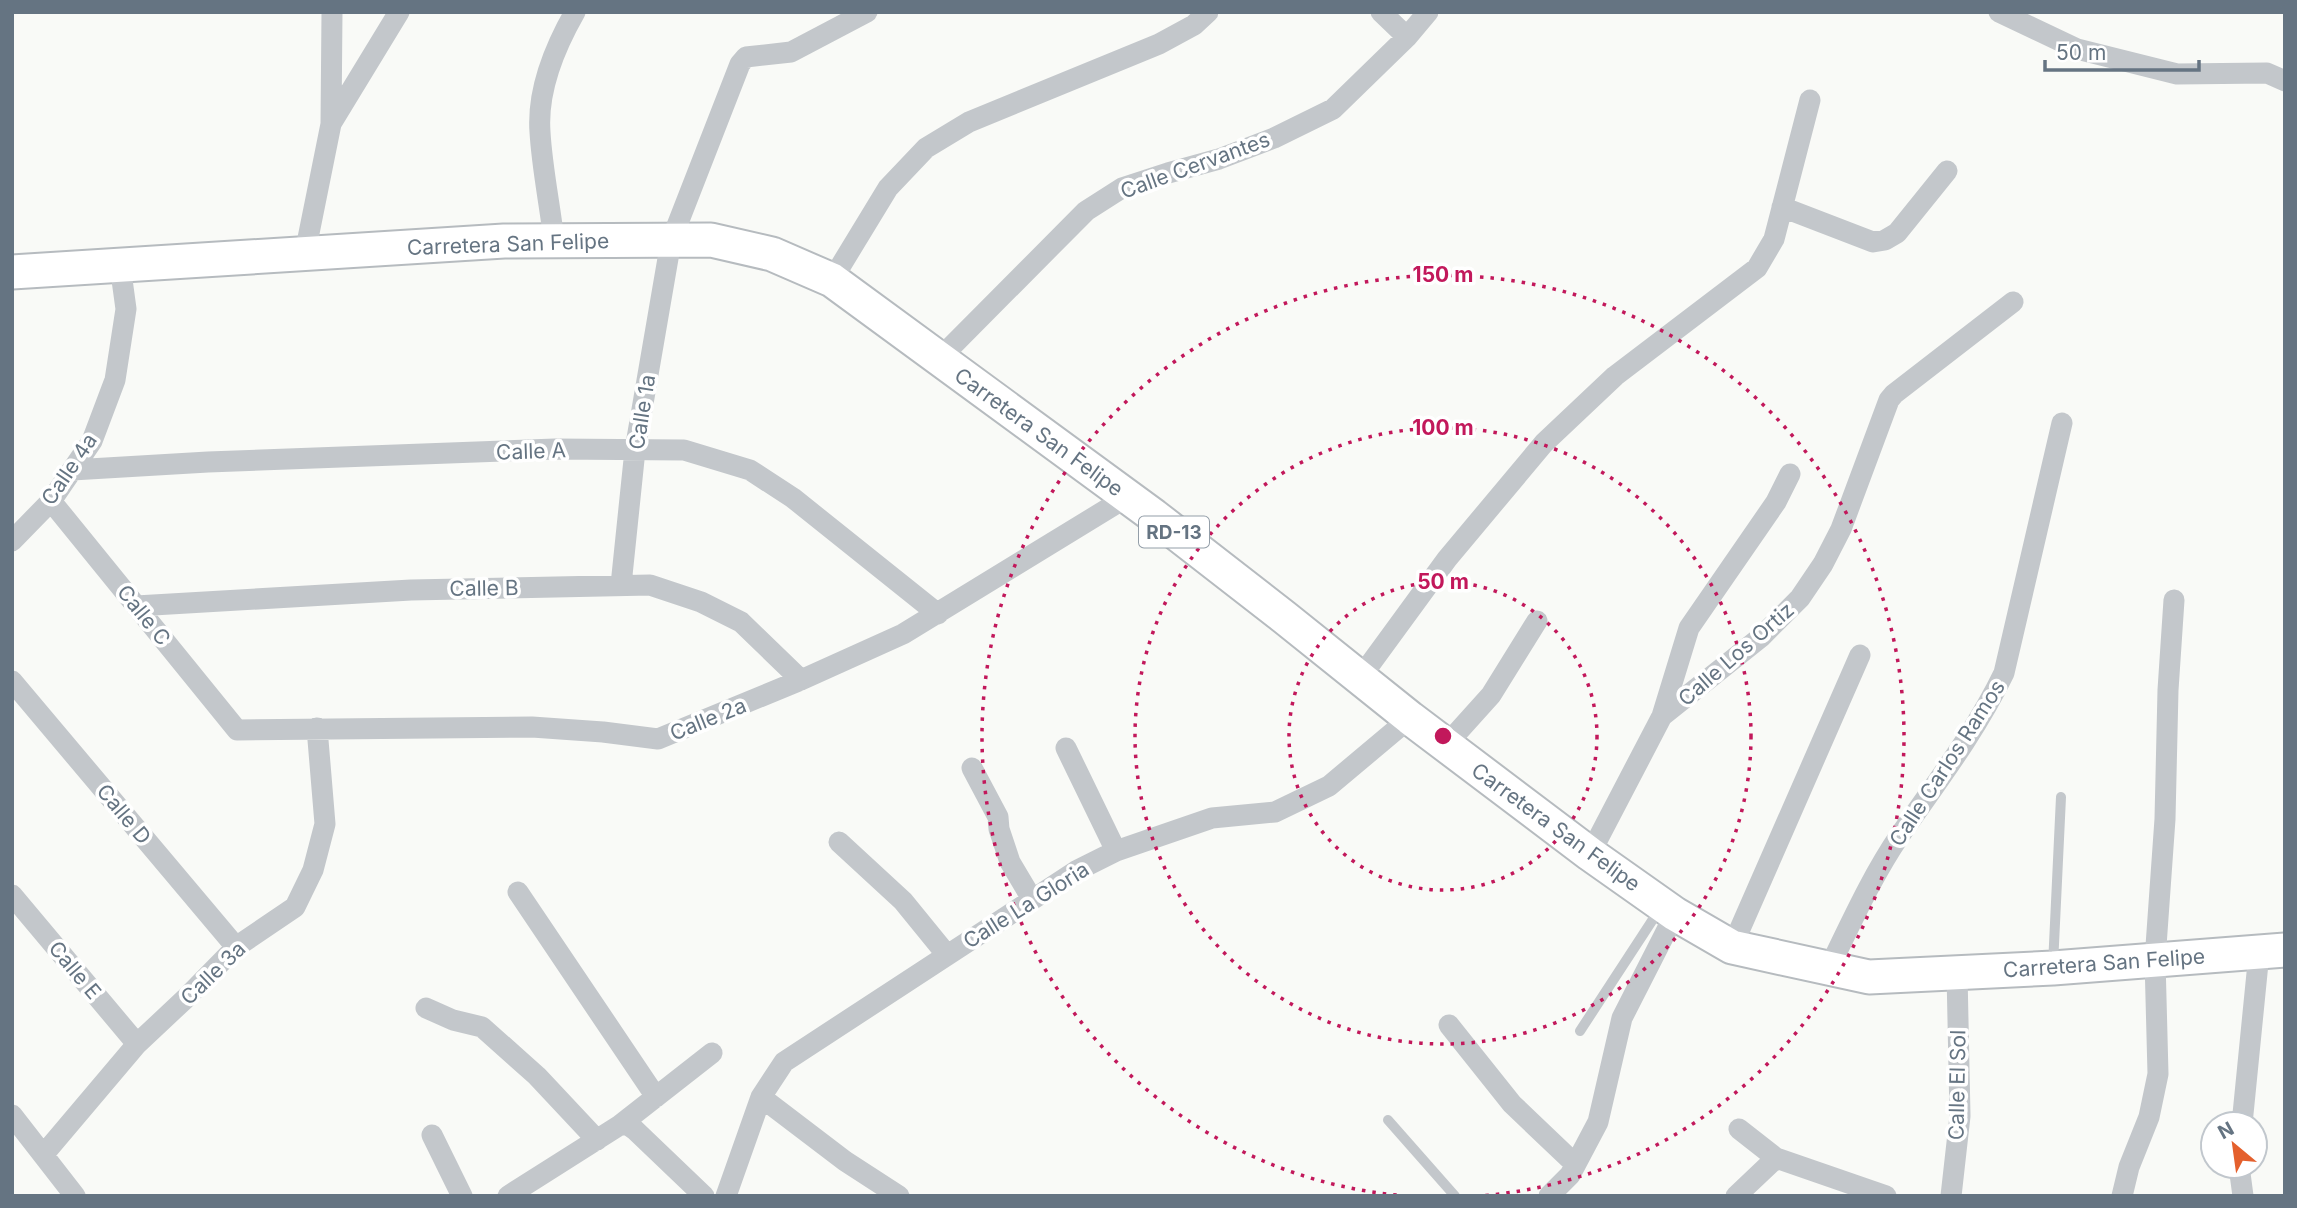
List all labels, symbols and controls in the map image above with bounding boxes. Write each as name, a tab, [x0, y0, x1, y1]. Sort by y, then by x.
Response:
scale bar	[2045, 28, 2199, 72]
text: 50 m	[2056, 40, 2106, 65]
street label: Calle Cervantes	[1117, 126, 1273, 204]
street label: Carretera San Felipe	[406, 228, 610, 260]
text: 150 m	[1413, 262, 1473, 287]
street label: Carretera San Felipe	[950, 362, 1128, 502]
street label: Calle 1a	[624, 373, 660, 451]
text: 100 m	[1412, 415, 1474, 440]
street label: Calle 4a	[36, 429, 102, 509]
street label: Calle A	[496, 437, 566, 465]
road number: RD-13	[1139, 516, 1209, 548]
text: 50 m	[1417, 569, 1469, 594]
street label: Calle B	[449, 575, 519, 601]
street label: Calle C	[112, 580, 176, 650]
street label: Calle Los Ortiz	[1673, 597, 1799, 711]
street label: Calle Carlos Ramos	[1884, 675, 2010, 851]
street label: Calle 2a	[666, 692, 750, 746]
centre of rings	[1431, 724, 1455, 748]
street label: Carretera San Felipe	[1467, 757, 1645, 897]
street label: Calle D	[92, 779, 156, 849]
street label: Calle La Gloria	[959, 856, 1093, 954]
street label: Calle E	[44, 936, 106, 1004]
street label: Calle 3a	[175, 936, 251, 1010]
street label: Carretera San Felipe	[2002, 943, 2206, 983]
street label: Calle El Sol	[1944, 1030, 1970, 1140]
north arrow	[2199, 1110, 2269, 1180]
text: N	[2214, 1117, 2238, 1144]

